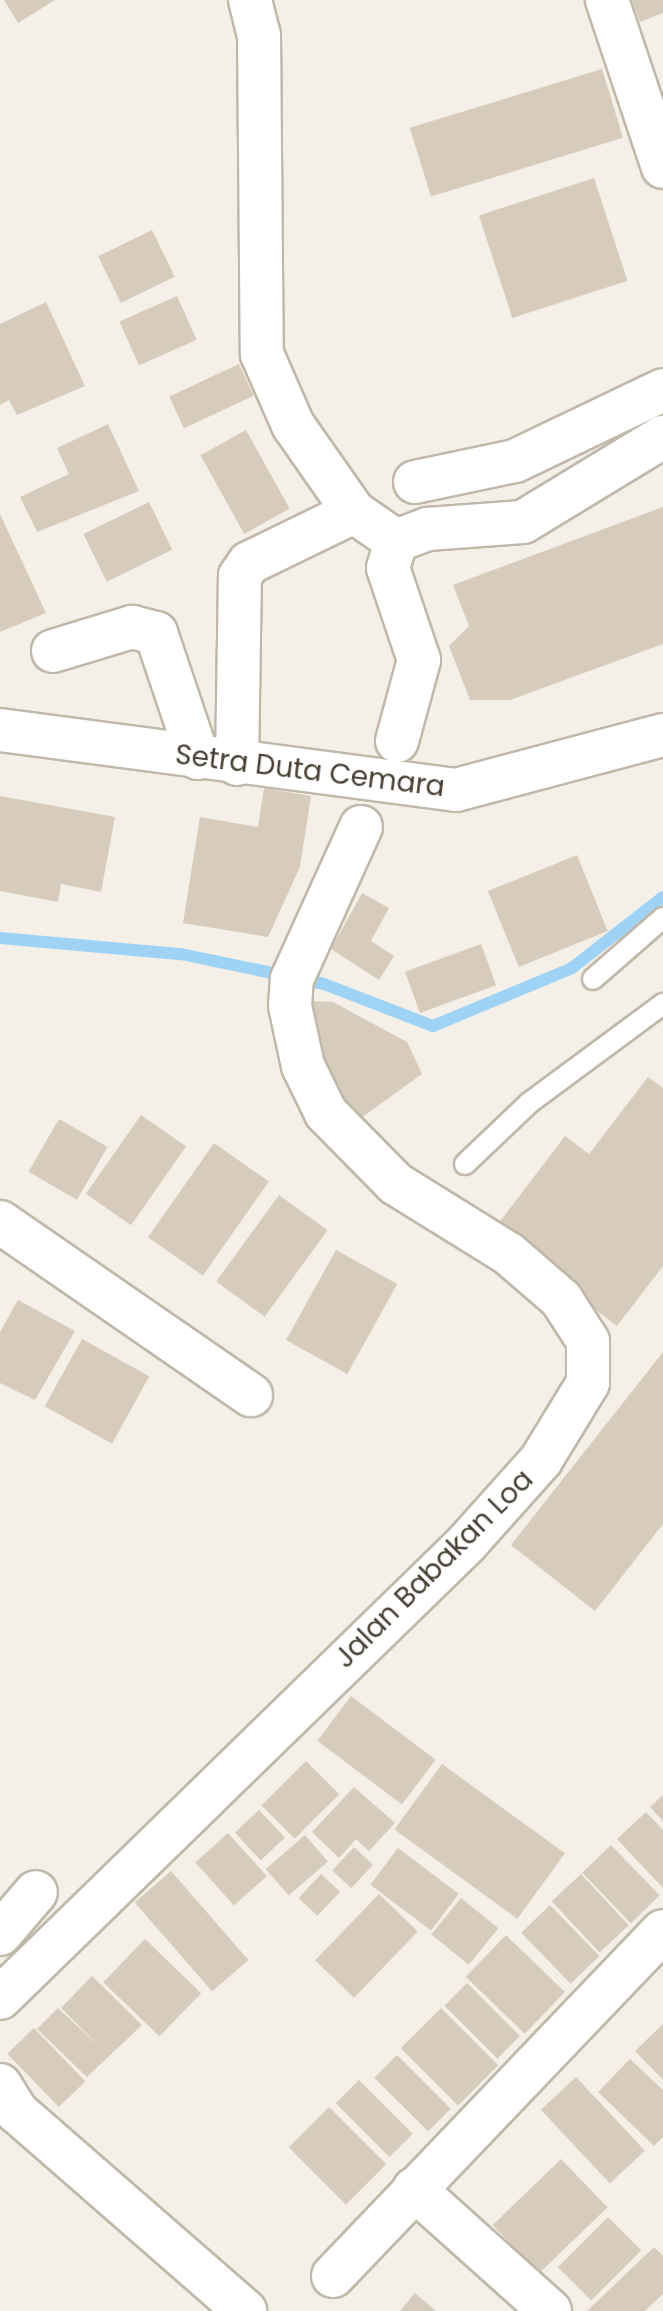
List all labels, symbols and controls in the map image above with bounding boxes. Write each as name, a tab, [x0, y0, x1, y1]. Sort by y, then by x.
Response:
street label: Setra Duta Cemara	[173, 738, 447, 804]
street label: Jalan Babakan Loa	[328, 1463, 540, 1675]

